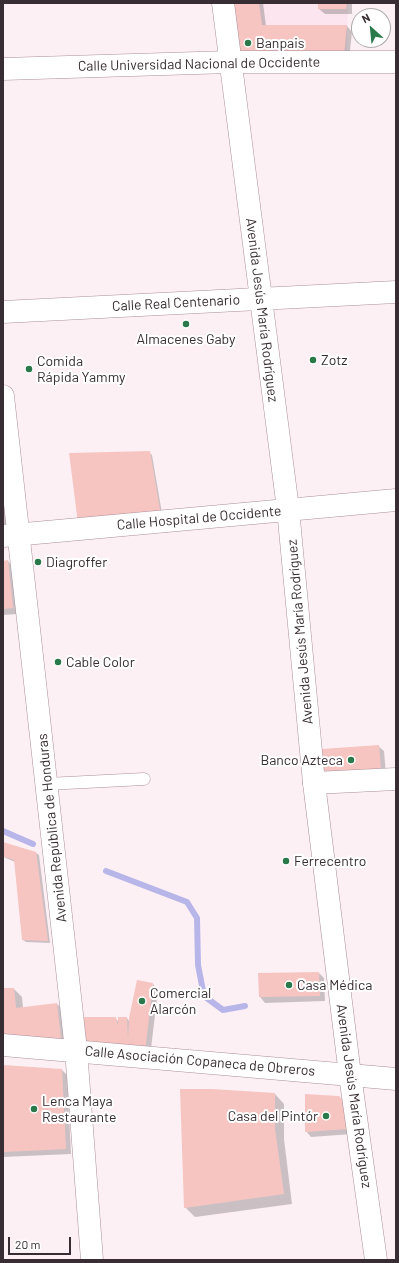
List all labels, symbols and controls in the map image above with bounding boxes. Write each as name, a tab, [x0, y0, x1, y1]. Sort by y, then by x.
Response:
north arrow	[351, 8, 391, 48]
text: N	[360, 10, 372, 25]
place label: Banpais	[256, 35, 305, 51]
marker: Banpais	[243, 38, 253, 48]
street label: Calle Universidad Nacional de Occidente	[78, 53, 320, 75]
street label: Avenida Jesús María Rodríguez	[242, 217, 282, 403]
street label: Calle Real Centenario	[112, 291, 240, 315]
marker: Almacenes Gaby	[181, 319, 191, 329]
place label: Almacenes Gaby	[136, 331, 236, 347]
place label: Zotz	[321, 352, 348, 368]
place label: Comida Rápida Yammy	[37, 353, 126, 386]
marker: Zotz	[308, 355, 318, 365]
marker: Comida Rápida Yammy	[24, 364, 34, 374]
street label: Calle Hospital de Occidente	[116, 502, 282, 534]
street label: Avenida Jesús María Rodríguez	[284, 539, 316, 725]
place label: Diagroffer	[46, 554, 107, 570]
marker: Diagroffer	[33, 557, 43, 567]
place label: Cable Color	[66, 654, 135, 670]
marker: Cable Color	[53, 657, 63, 667]
street label: Avenida República de Honduras	[34, 733, 70, 923]
place label: Banco Azteca	[261, 752, 343, 768]
marker: Banco Azteca	[346, 755, 356, 765]
place label: Ferrecentro	[294, 853, 366, 869]
marker: Ferrecentro	[281, 856, 291, 866]
place label: Casa Médica	[297, 977, 372, 993]
marker: Casa Médica	[284, 980, 294, 990]
place label: Comercial Alarcón	[150, 985, 211, 1018]
marker: Comercial Alarcón	[137, 996, 147, 1006]
street label: Avenida Jesús María Rodríguez	[333, 1003, 375, 1189]
street label: Calle Asociación Copaneca de Obreros	[84, 1043, 316, 1079]
place label: Lenca Maya Restaurante	[42, 1093, 116, 1126]
marker: Lenca Maya Restaurante	[29, 1104, 39, 1114]
place label: Casa del Pintór	[228, 1108, 318, 1124]
marker: Casa del Pintór	[321, 1111, 331, 1121]
scale bar	[10, 1229, 73, 1255]
text: 20 m	[15, 1237, 41, 1251]

